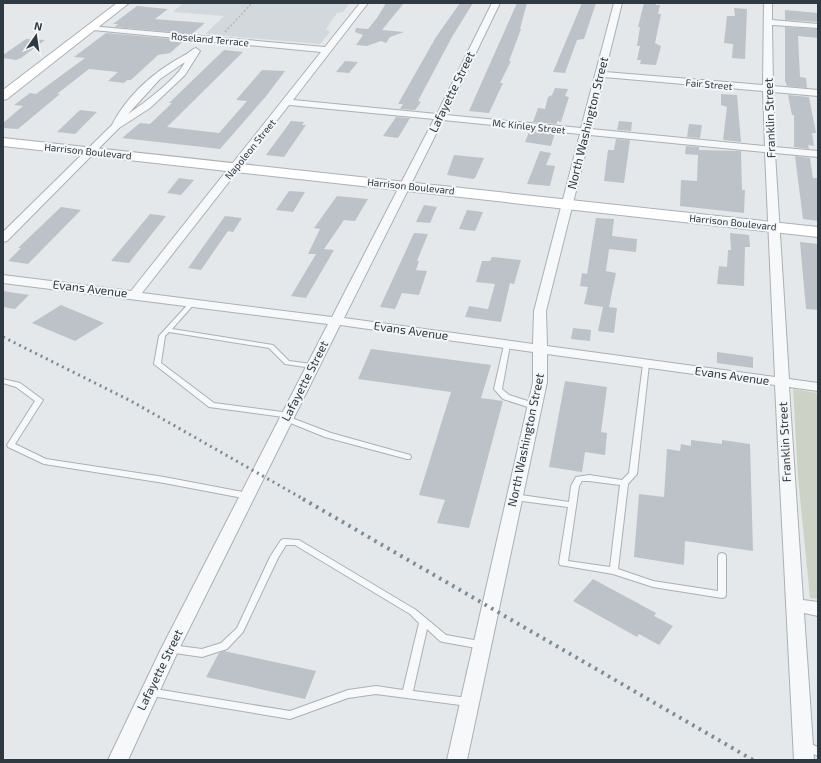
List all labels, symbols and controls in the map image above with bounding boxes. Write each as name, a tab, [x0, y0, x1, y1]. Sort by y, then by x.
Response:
north arrow	[16, 16, 56, 56]
text: N	[33, 19, 44, 33]
street label: Roseland Terrace	[171, 30, 249, 48]
street label: Lafayette Street	[425, 48, 477, 134]
street label: North Washington Street	[564, 55, 610, 190]
street label: Fair Street	[685, 76, 733, 92]
street label: Franklin Street	[761, 77, 777, 158]
street label: Napoleon Street	[222, 116, 278, 181]
street label: Mc Kinley Street	[492, 116, 566, 136]
street label: Harrison Boulevard	[44, 140, 132, 162]
street label: Harrison Boulevard	[367, 175, 455, 197]
street label: Harrison Boulevard	[689, 211, 777, 233]
street label: Evans Avenue	[52, 276, 128, 300]
street label: Evans Avenue	[373, 318, 449, 342]
street label: Lafayette Street	[278, 338, 331, 423]
street label: Evans Avenue	[694, 363, 770, 387]
street label: North Washington Street	[504, 371, 546, 508]
street label: Franklin Street	[775, 401, 793, 483]
street label: Lafayette Street	[133, 626, 185, 712]

